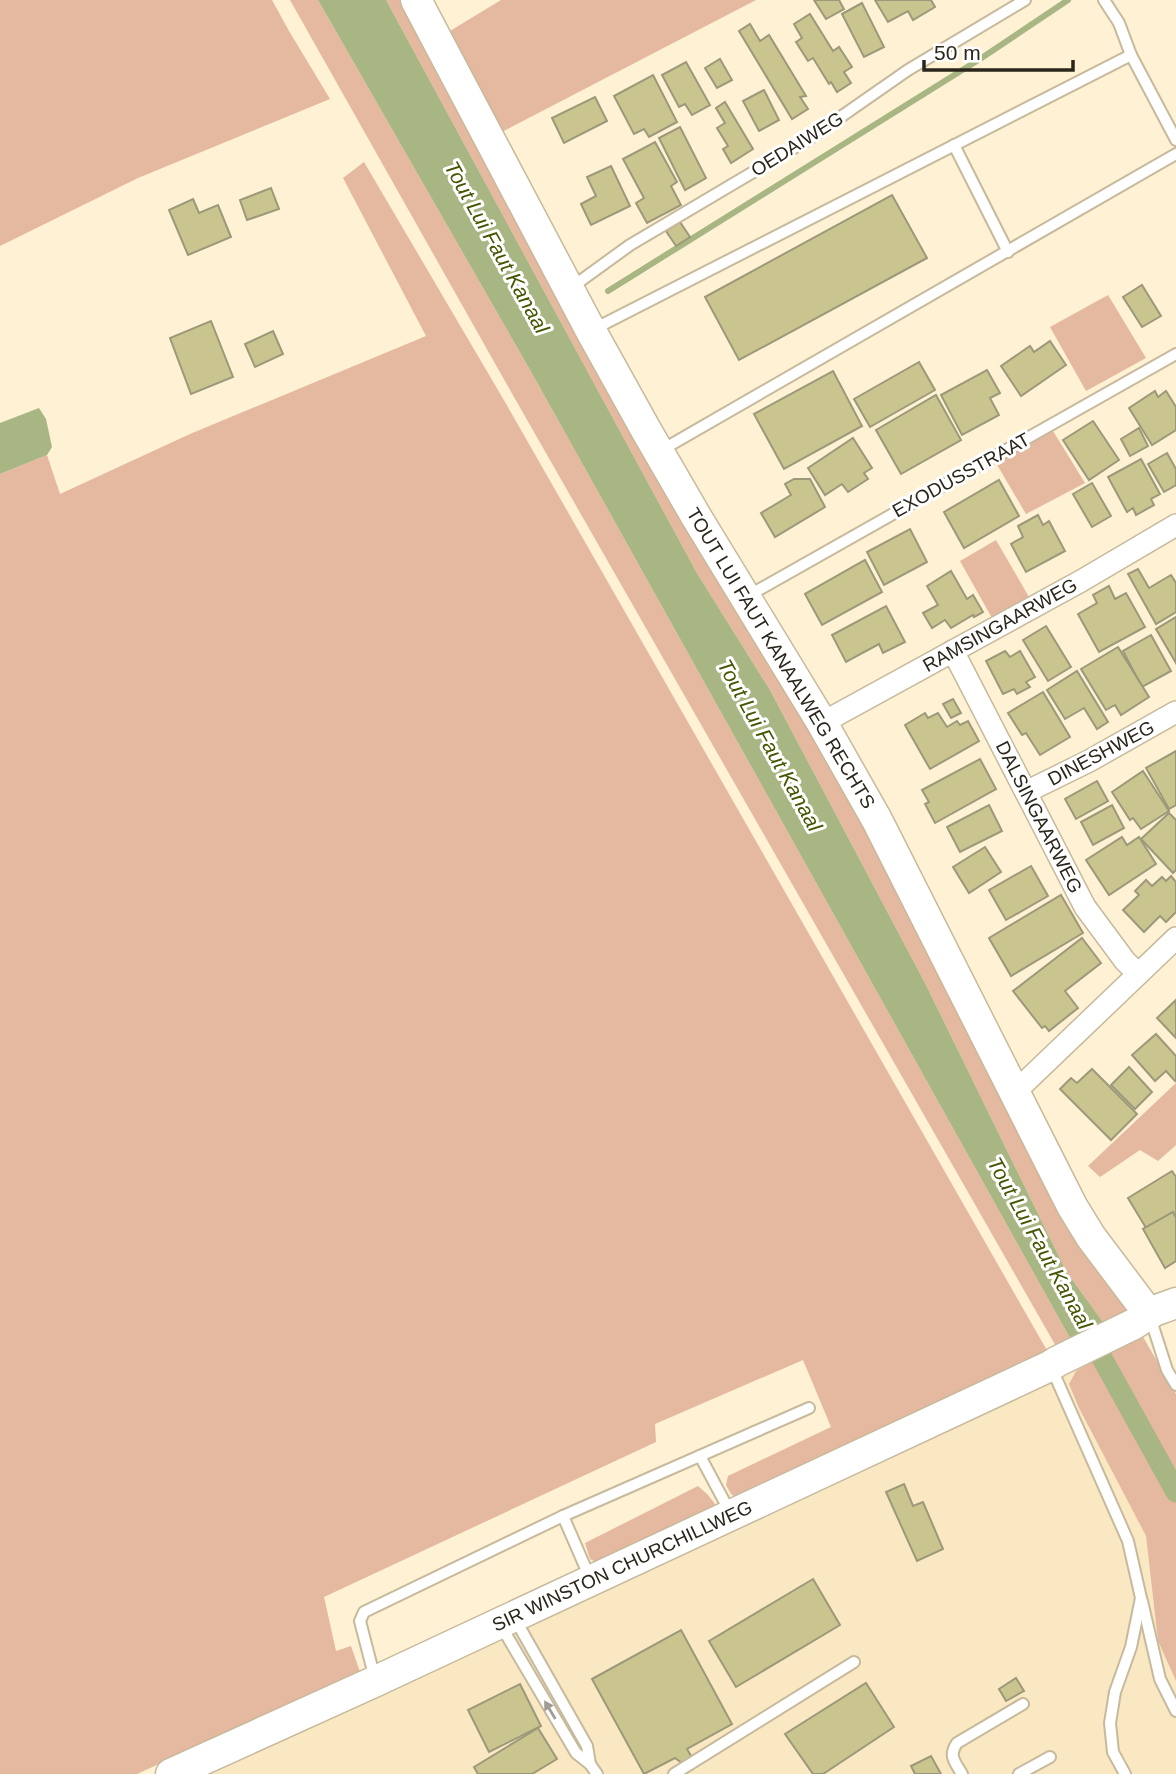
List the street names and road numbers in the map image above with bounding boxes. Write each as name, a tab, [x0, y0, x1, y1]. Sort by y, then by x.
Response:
street label: OEDAIWEG	[747, 107, 847, 181]
street label: EXODUSSTRAAT	[889, 428, 1034, 521]
street label: TOUT LUI FAUT KANAALWEG RECHTS	[683, 504, 879, 812]
street label: RAMSINGAARWEG	[919, 574, 1081, 676]
street label: DINESHWEG	[1044, 716, 1158, 790]
street label: DALSINGAARWEG	[992, 738, 1086, 896]
street label: SIR WINSTON CHURCHILLWEG	[489, 1496, 755, 1636]

